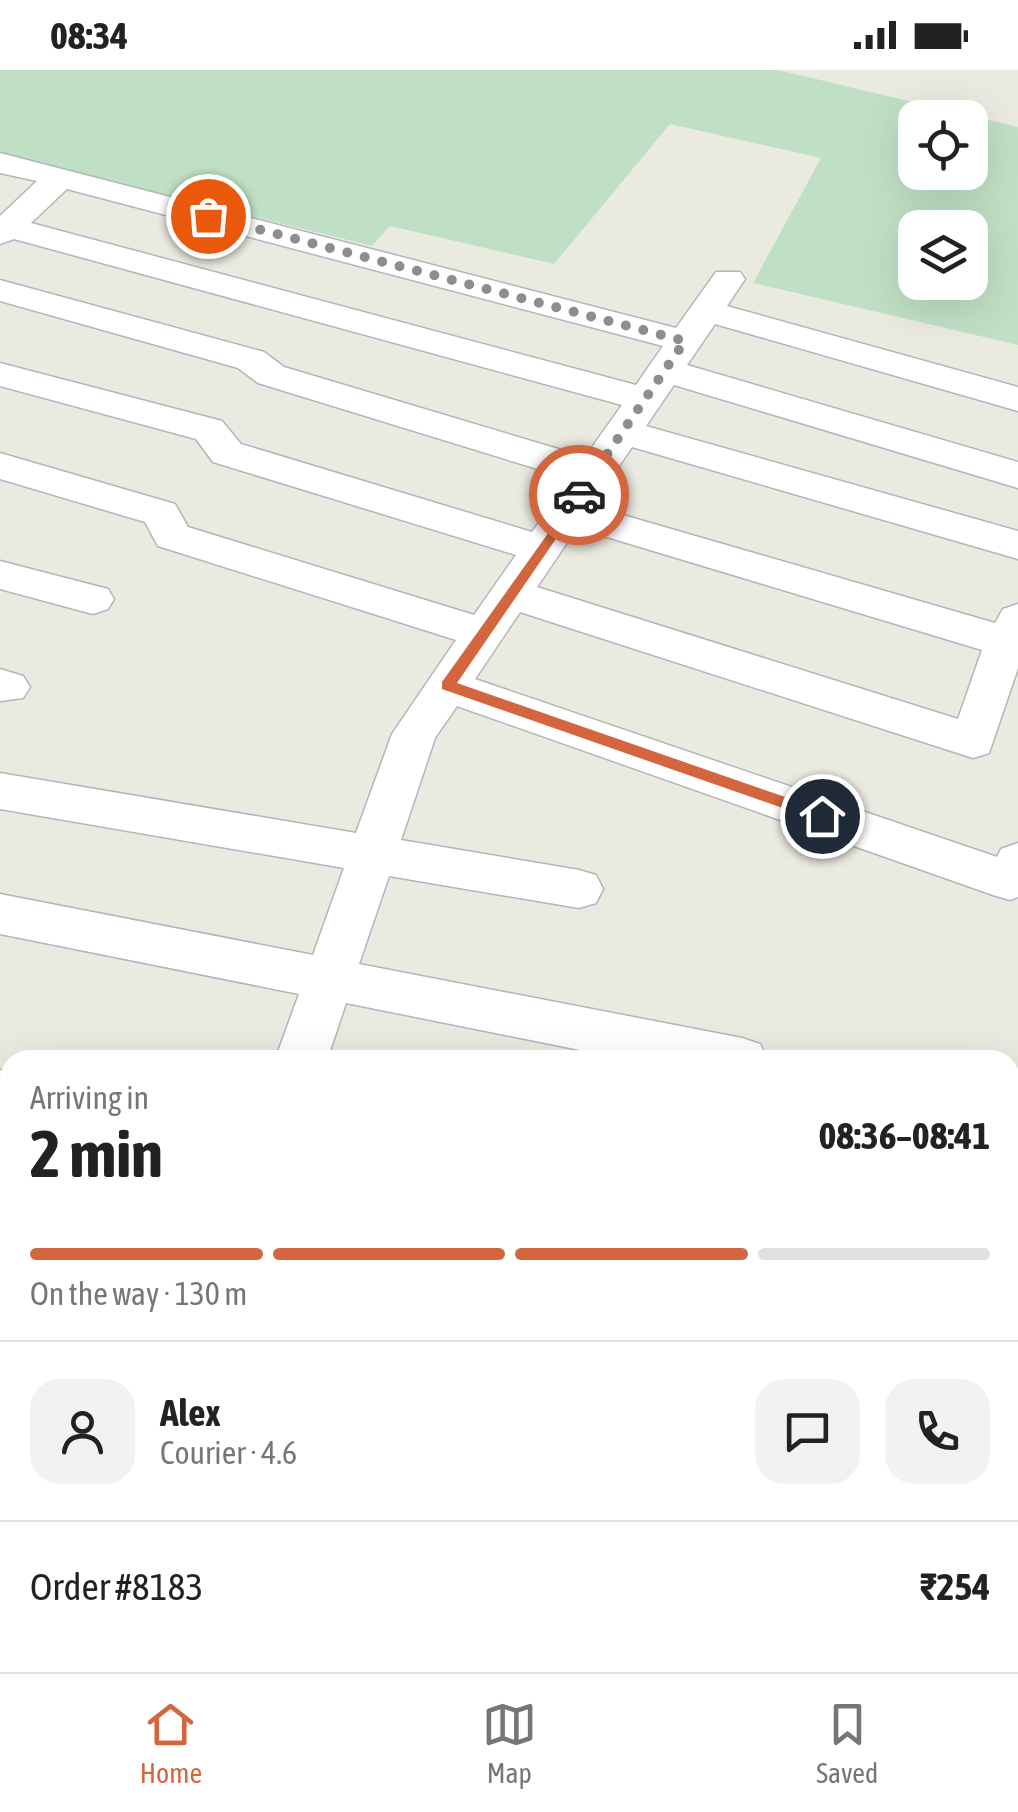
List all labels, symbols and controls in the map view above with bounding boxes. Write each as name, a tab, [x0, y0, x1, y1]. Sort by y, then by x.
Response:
text: 08:34	[50, 14, 128, 57]
map controls	[898, 100, 988, 300]
button: locate	[898, 100, 988, 190]
pin	[166, 174, 251, 259]
icon: bag	[181, 189, 236, 244]
button: layers	[898, 210, 988, 300]
courier	[529, 445, 629, 545]
icon: car	[552, 468, 607, 523]
pin	[780, 774, 865, 859]
icon: home	[795, 789, 850, 844]
text: Arriving in	[30, 1079, 149, 1116]
text: 08:36–08:41	[818, 1114, 990, 1157]
text: 2 min	[30, 1116, 163, 1191]
text: On the way · 130 m	[30, 1275, 247, 1312]
button: person	[30, 1379, 135, 1484]
button: chat	[755, 1379, 860, 1484]
button: phone	[885, 1379, 990, 1484]
text: Alex	[160, 1391, 221, 1434]
text: Courier · 4.6	[160, 1434, 297, 1471]
text: Order #8183	[30, 1565, 203, 1608]
text: ₹254	[920, 1565, 990, 1608]
tab: Home	[140, 1697, 202, 1789]
tab: Map	[482, 1697, 537, 1789]
tab: Saved	[816, 1697, 878, 1789]

